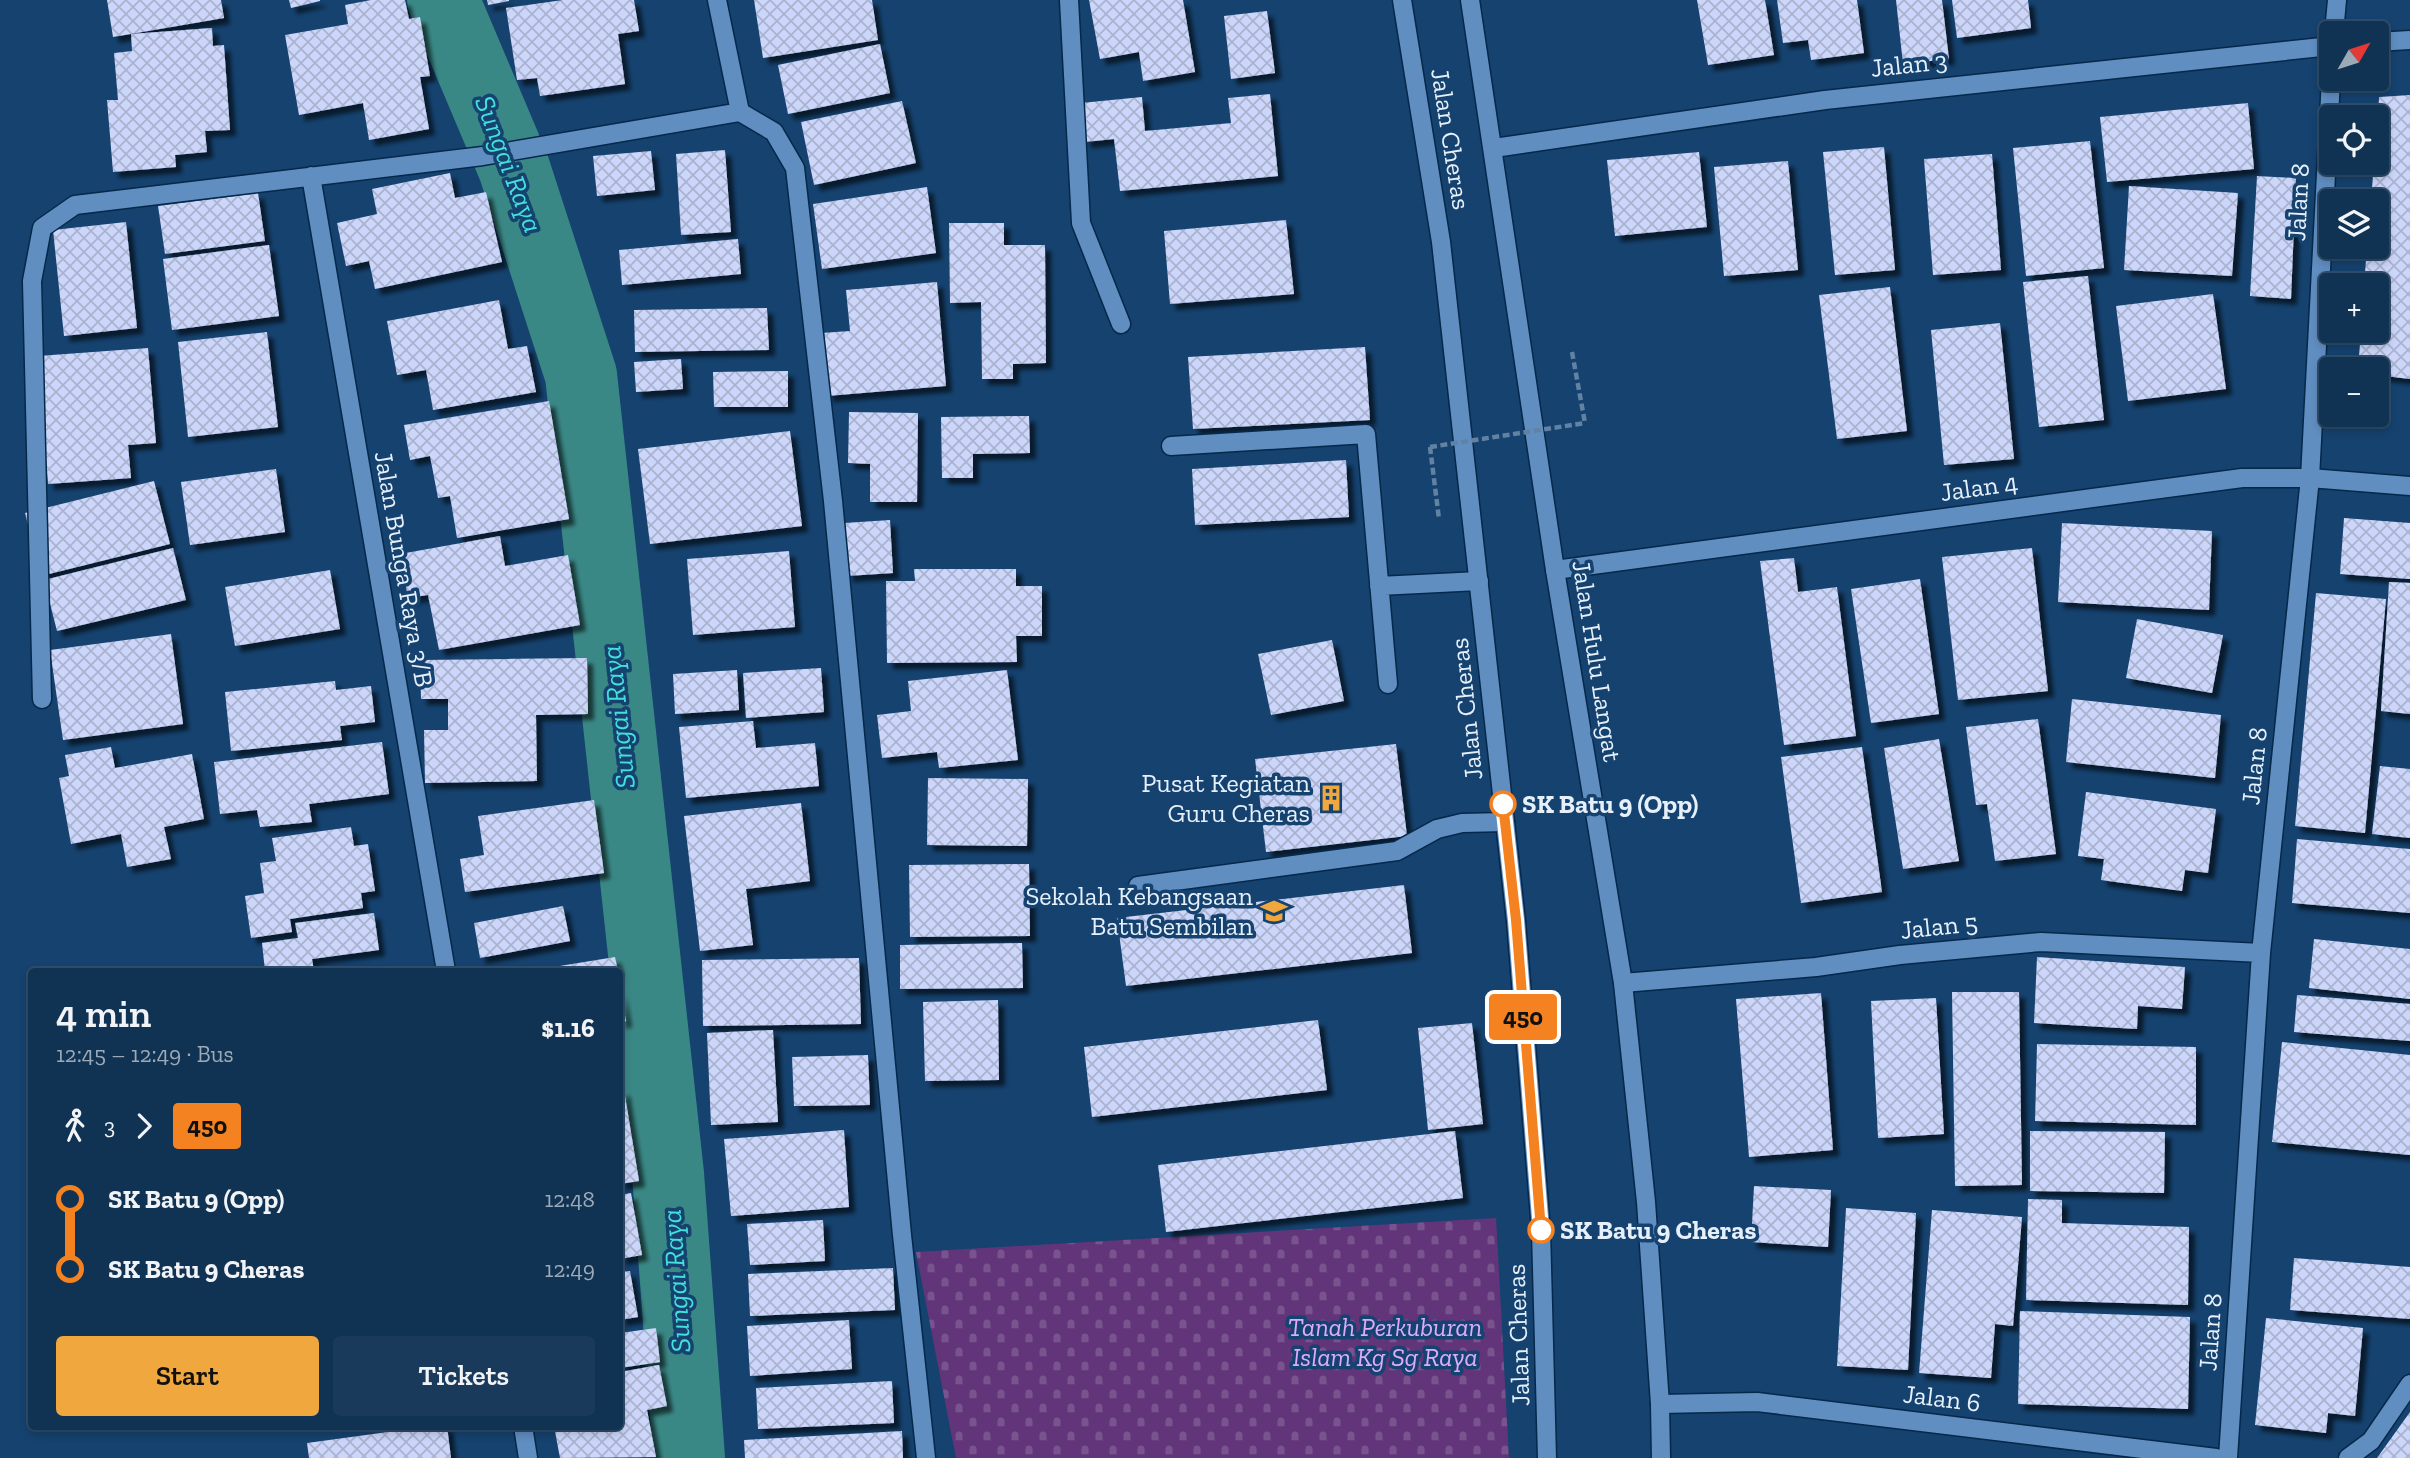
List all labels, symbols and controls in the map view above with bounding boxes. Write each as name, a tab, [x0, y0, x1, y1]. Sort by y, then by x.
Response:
north arrow	[2319, 21, 2389, 91]
map controls	[2319, 21, 2389, 427]
street label: Jalan 3	[1869, 44, 1949, 84]
street label: Jalan Cheras	[1424, 66, 1478, 212]
water label: Sungai Raya	[468, 91, 550, 237]
button: locate	[2319, 105, 2389, 175]
street label: Jalan 8	[2280, 162, 2316, 242]
button: layers	[2319, 189, 2389, 259]
button: +	[2319, 273, 2389, 343]
button: −	[2319, 357, 2389, 427]
street label: Jalan Bunga Raya 3/B	[367, 449, 441, 689]
street label: Jalan 4	[1938, 466, 2020, 508]
street label: Jalan Hulu Langat	[1565, 558, 1629, 764]
street label: Jalan Cheras	[1443, 636, 1489, 782]
water label: Sungai Raya	[594, 644, 642, 790]
street label: Jalan 8	[2234, 726, 2274, 806]
place label: Pusat Kegiatan Guru Cheras	[1141, 767, 1310, 829]
building icon: Pusat Kegiatan Guru Cheras	[1316, 783, 1346, 813]
place label: SK Batu 9 (Opp)	[1522, 788, 1698, 820]
marker: SK Batu 9 (Opp)	[1490, 791, 1516, 817]
place label: Sekolah Kebangsaan Batu Sembilan	[1025, 880, 1253, 942]
school or university icon: Sekolah Kebangsaan Batu Sembilan	[1259, 896, 1289, 926]
street label: Jalan 5	[1899, 906, 1979, 946]
text: 4 min	[56, 991, 151, 1037]
line badge: 450	[1483, 994, 1563, 1040]
text: 450	[1503, 1002, 1543, 1031]
text: $1.16	[541, 1012, 595, 1044]
text: 12:45 – 12:49 · Bus	[56, 1040, 234, 1068]
icon: walk	[56, 1107, 94, 1145]
icon: forward	[125, 1107, 163, 1145]
text: 450	[187, 1111, 227, 1140]
text: 3	[104, 1112, 115, 1140]
text: SK Batu 9 (Opp)	[108, 1183, 284, 1215]
text: 12:48	[544, 1185, 595, 1213]
water label: Sungai Raya	[655, 1208, 697, 1354]
place label: SK Batu 9 Cheras	[1560, 1214, 1756, 1246]
marker: SK Batu 9 Cheras	[1528, 1217, 1554, 1243]
text: SK Batu 9 Cheras	[108, 1253, 304, 1285]
text: 12:49	[545, 1255, 595, 1283]
street label: Jalan Cheras	[1500, 1263, 1536, 1407]
street label: Jalan 8	[2191, 1292, 2229, 1372]
park label: Tanah Perkuburan Islam Kg Sg Raya	[1288, 1311, 1482, 1373]
button: Start	[56, 1336, 319, 1416]
button: Tickets	[333, 1336, 595, 1416]
street label: Jalan 6	[1901, 1377, 1983, 1419]

